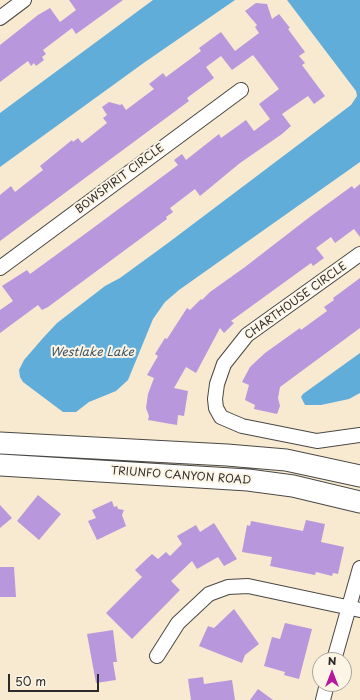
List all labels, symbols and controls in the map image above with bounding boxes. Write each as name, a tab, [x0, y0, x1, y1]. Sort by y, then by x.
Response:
street label: BOWSPIRIT CIRCLE	[73, 141, 167, 217]
street label: CHARTHOUSE CIRCLE	[242, 260, 350, 342]
water label: Westlake Lake	[50, 346, 134, 360]
street label: TRIUNFO CANYON ROAD	[110, 465, 252, 487]
north arrow	[312, 652, 352, 692]
text: N	[328, 652, 336, 669]
scale bar	[10, 666, 101, 692]
text: 50 m	[15, 672, 46, 690]

